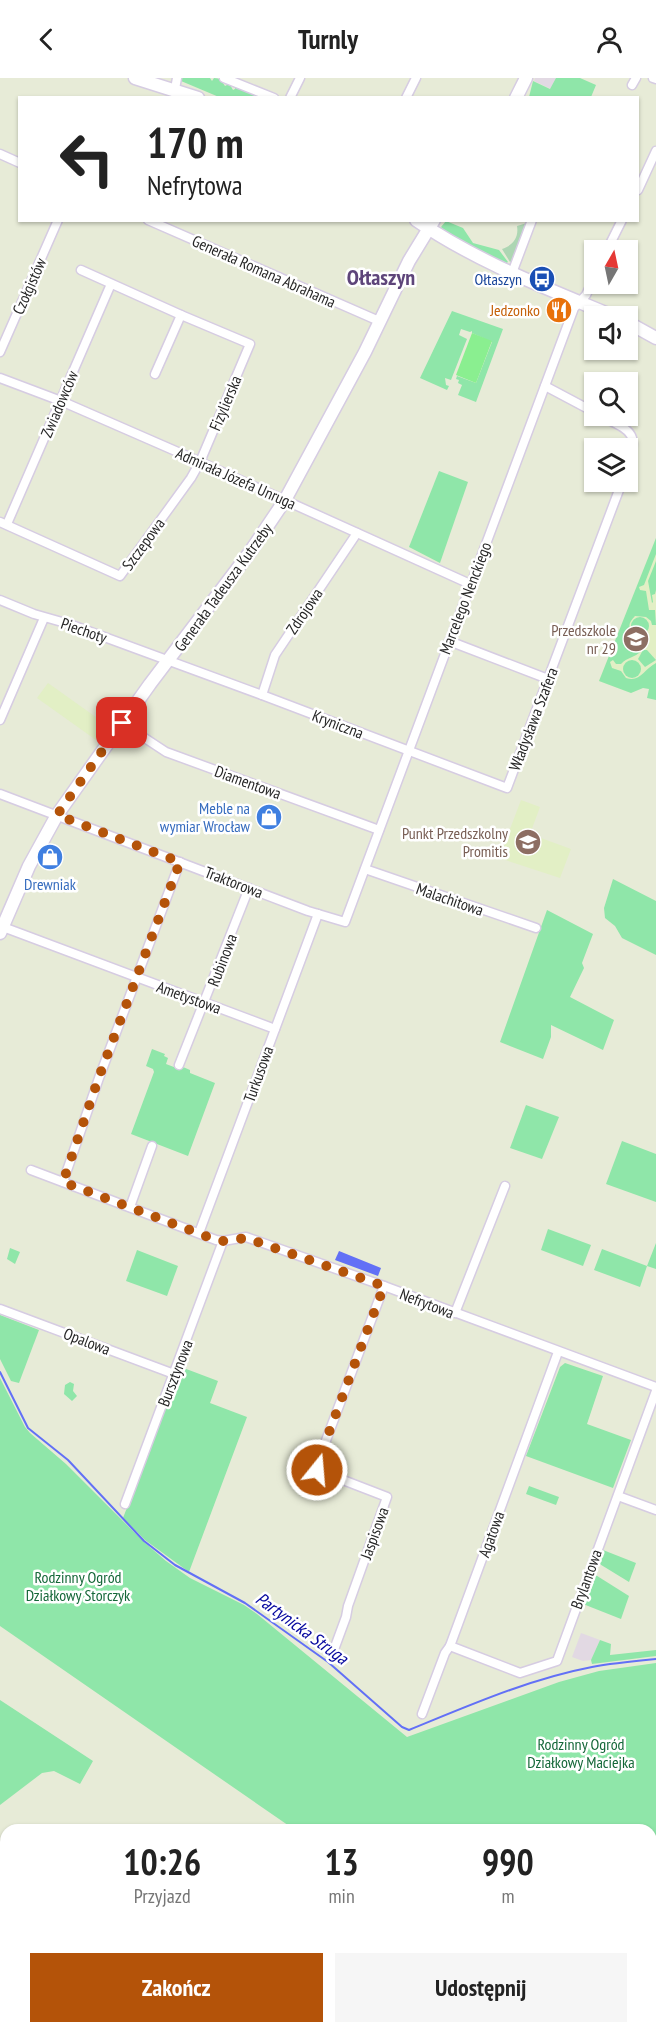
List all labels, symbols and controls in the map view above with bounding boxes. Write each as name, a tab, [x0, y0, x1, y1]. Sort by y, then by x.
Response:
text: Turnly	[298, 22, 358, 56]
icon: back	[30, 23, 63, 56]
icon: person	[593, 23, 626, 56]
text: 170 m	[147, 115, 244, 170]
icon: left	[48, 120, 126, 198]
text: Nefrytowa	[147, 168, 243, 202]
street label: Generała Romana Abrahama	[189, 230, 339, 312]
north arrow	[584, 240, 638, 294]
map controls	[584, 240, 638, 492]
street label: Czołgistów	[8, 254, 50, 317]
district label: Ołtaszyn	[347, 263, 415, 291]
bus stop icon: Ołtaszyn	[527, 264, 557, 294]
place label: Ołtaszyn	[475, 269, 522, 289]
restaurant icon: Jedzonko	[544, 295, 574, 325]
place label: Jedzonko	[489, 300, 540, 320]
button: sound	[584, 306, 638, 360]
street label: Zwiadowców	[36, 367, 82, 440]
street label: Fizylierska	[204, 372, 246, 434]
button: search	[584, 372, 638, 426]
button: layers	[584, 438, 638, 492]
street label: Admirała Józefa Unruga	[173, 443, 299, 513]
street label: Szczepowa	[117, 514, 169, 574]
street label: Generała Tadeusza Kutrzeby	[170, 519, 276, 655]
street label: Marcelego Nenckiego	[434, 539, 496, 657]
street label: Zdrojowa	[281, 584, 327, 638]
street label: Piechoty	[58, 613, 110, 647]
place label: Przedszkole nr 29	[551, 620, 616, 658]
school or university icon: Przedszkole nr 29	[621, 624, 651, 654]
street label: Władysława Szafera	[504, 665, 562, 773]
pin	[96, 697, 147, 748]
street label: Kryniczna	[310, 705, 366, 743]
icon: arrive	[105, 706, 138, 739]
street label: Diamentowa	[212, 761, 284, 803]
place label: Meble na wymiar Wrocław	[160, 798, 251, 836]
shop icon: Meble na wymiar Wrocław	[254, 802, 284, 832]
place label: Punkt Przedszkolny Promitis	[402, 823, 508, 861]
school or university icon: Punkt Przedszkolny Promitis	[513, 827, 543, 857]
shop icon: Drewniak	[35, 842, 65, 872]
street label: Traktorowa	[202, 862, 266, 902]
place label: Drewniak	[24, 874, 77, 894]
street label: Malachitowa	[414, 878, 486, 920]
street label: Rubinowa	[203, 931, 241, 989]
street label: Ametystowa	[154, 976, 224, 1018]
street label: Turkusowa	[239, 1043, 277, 1105]
street label: Nefrytowa	[397, 1284, 457, 1322]
street label: Opalowa	[61, 1323, 113, 1359]
street label: Bursztynowa	[153, 1337, 197, 1409]
position arrow	[285, 1438, 349, 1502]
street label: Jaspisowa	[355, 1504, 393, 1563]
street label: Agatowa	[473, 1508, 509, 1560]
street label: Brylantowa	[566, 1546, 606, 1612]
park label: Rodzinny Ogród Działkowy Storczyk	[26, 1567, 131, 1605]
water label: Partynicka Struga	[251, 1587, 353, 1670]
park label: Rodzinny Ogród Działkowy Maciejka	[527, 1734, 635, 1772]
text: 10:26	[123, 1838, 201, 1885]
text: 13	[324, 1838, 359, 1885]
text: 990	[482, 1838, 534, 1885]
text: Przyjazd	[134, 1883, 191, 1909]
text: min	[329, 1883, 355, 1909]
text: m	[501, 1883, 514, 1909]
button: Zakończ	[30, 1953, 323, 2022]
button: Udostępnij	[335, 1953, 627, 2022]

